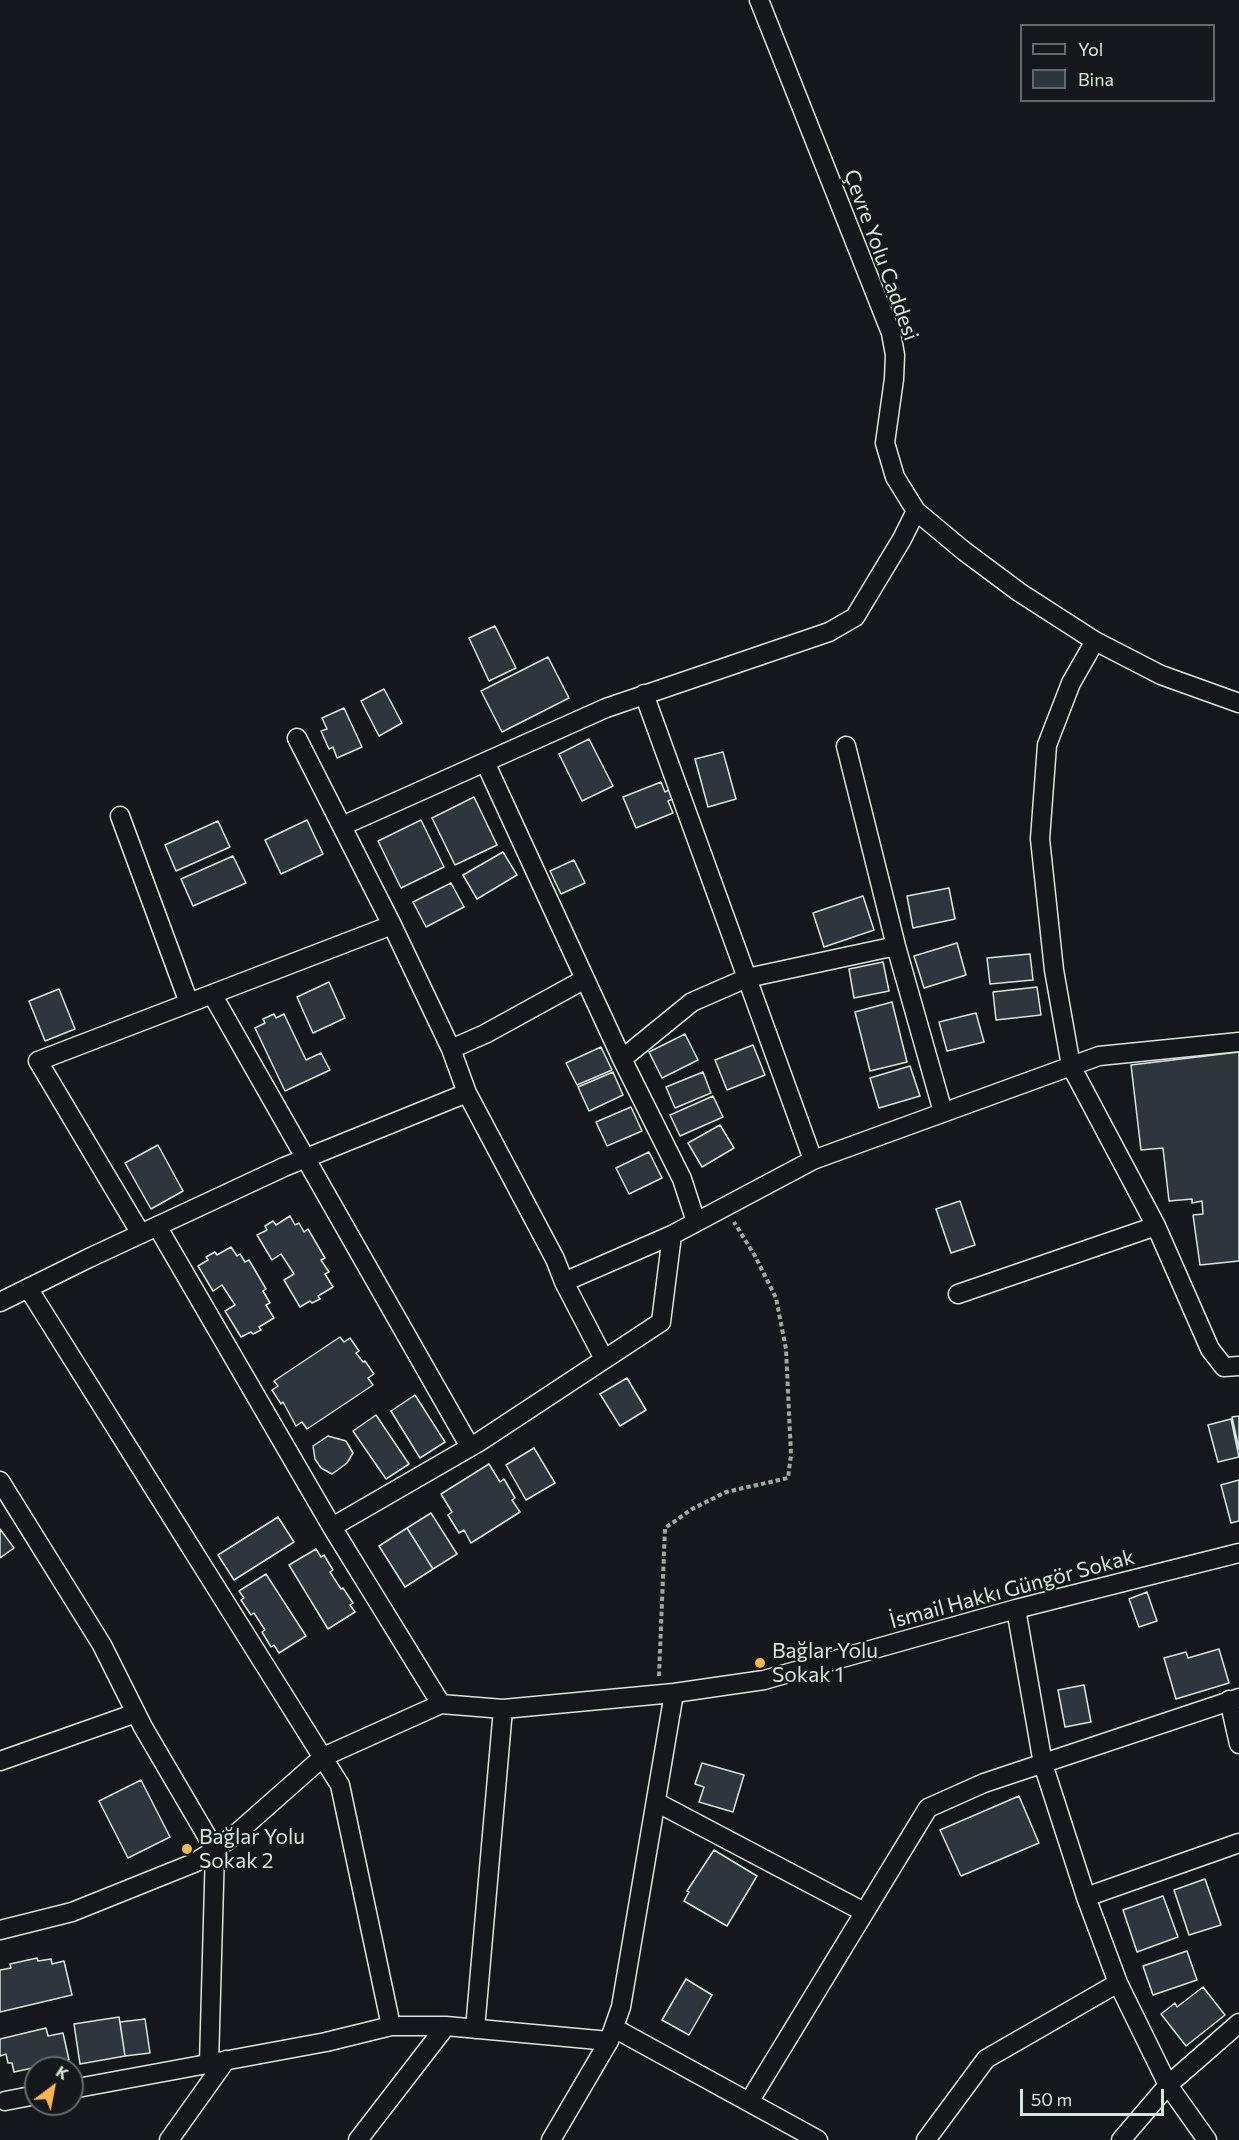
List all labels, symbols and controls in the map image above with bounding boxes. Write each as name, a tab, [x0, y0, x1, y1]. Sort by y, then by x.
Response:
legend	[1020, 24, 1215, 102]
text: Yol	[1078, 38, 1103, 60]
text: Bina	[1078, 68, 1114, 90]
street label: Çevre Yolu Caddesi	[838, 166, 924, 344]
street label: İsmail Hakkı Güngör Sokak	[887, 1544, 1137, 1634]
place label: Bağlar Yolu Sokak 1	[772, 1638, 878, 1688]
marker: Bağlar Yolu Sokak 1	[753, 1656, 767, 1670]
place label: Bağlar Yolu Sokak 2	[199, 1824, 305, 1874]
marker: Bağlar Yolu Sokak 2	[180, 1842, 194, 1856]
north arrow	[24, 2056, 84, 2116]
text: K	[53, 2061, 73, 2083]
scale bar	[1023, 2077, 1167, 2115]
text: 50 m	[1031, 2088, 1072, 2110]

